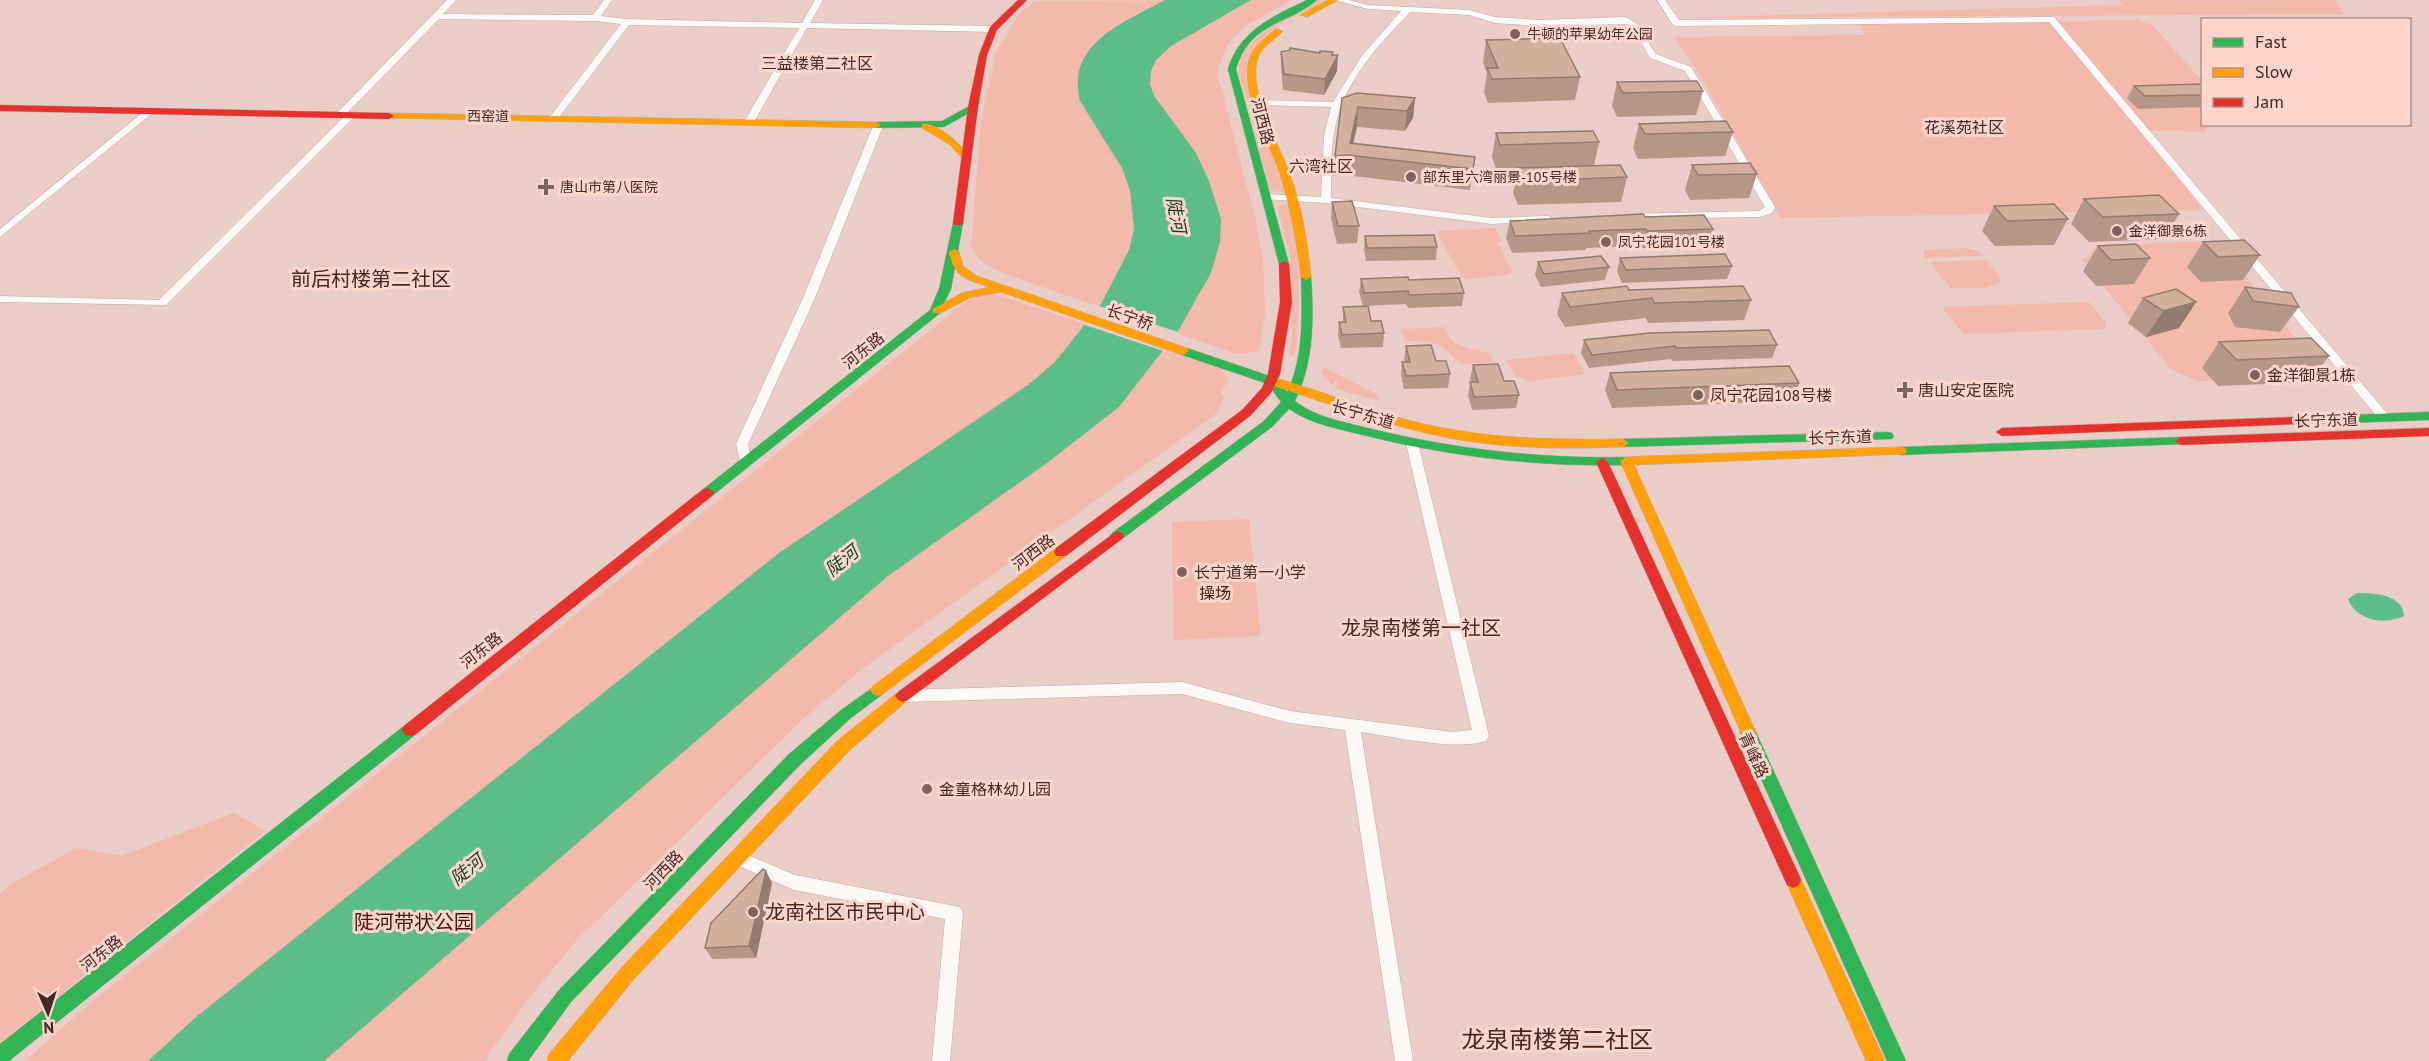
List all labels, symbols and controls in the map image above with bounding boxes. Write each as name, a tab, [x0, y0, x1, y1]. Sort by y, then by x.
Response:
legend	[2201, 18, 2411, 126]
place label: 牛顿的苹果幼年公园	[1527, 25, 1653, 43]
marker: 牛顿的苹果幼年公园	[1508, 27, 1522, 41]
text: Fast	[2255, 30, 2287, 53]
district label: 三益楼第二社区	[761, 53, 873, 73]
text: Slow	[2255, 60, 2293, 83]
text: Jam	[2254, 90, 2284, 113]
street label: 河西路	[1247, 95, 1279, 147]
street label: 西窑道	[467, 107, 509, 125]
district label: 花溪苑社区	[1924, 117, 2004, 137]
district label: 六湾社区	[1289, 156, 1353, 176]
place label: 部东里六湾丽景-105号楼	[1423, 168, 1577, 186]
marker: 部东里六湾丽景-105号楼	[1404, 170, 1418, 184]
marker: 唐山市第八医院	[537, 178, 555, 196]
place label: 唐山市第八医院	[560, 178, 658, 196]
water label: 陡河	[1162, 195, 1192, 238]
place label: 金洋御景6栋	[2129, 222, 2207, 240]
marker: 金洋御景6栋	[2110, 224, 2124, 238]
place label: 凤宁花园101号楼	[1618, 233, 1725, 251]
marker: 凤宁花园101号楼	[1599, 235, 1613, 249]
district label: 前后村楼第二社区	[291, 266, 451, 292]
street label: 长宁桥	[1104, 300, 1156, 334]
street label: 河东路	[838, 327, 888, 373]
place label: 金洋御景1栋	[2267, 365, 2356, 385]
marker: 金洋御景1栋	[2248, 368, 2262, 382]
place label: 唐山安定医院	[1918, 380, 2014, 400]
marker: 唐山安定医院	[1896, 381, 1914, 399]
place label: 凤宁花园108号楼	[1710, 385, 1832, 405]
marker: 凤宁花园108号楼	[1691, 388, 1705, 402]
street label: 长宁东道	[1329, 396, 1397, 432]
street label: 长宁东道	[2294, 409, 2358, 431]
street label: 长宁东道	[1808, 426, 1872, 448]
street label: 河西路	[1008, 530, 1058, 574]
water label: 陡河	[820, 538, 865, 581]
place label: 长宁道第一小学	[1194, 562, 1306, 582]
marker: 长宁道第一小学	[1175, 565, 1189, 579]
park label: 操场	[1199, 583, 1231, 603]
district label: 龙泉南楼第一社区	[1341, 615, 1501, 641]
street label: 河东路	[456, 627, 506, 673]
street label: 青峰路	[1735, 729, 1773, 781]
place label: 金童格林幼儿园	[939, 779, 1051, 799]
marker: 金童格林幼儿园	[920, 782, 934, 796]
street label: 河西路	[639, 846, 687, 894]
water label: 陡河	[445, 847, 490, 890]
place label: 龙南社区市民中心	[765, 899, 925, 925]
marker: 龙南社区市民中心	[746, 905, 760, 919]
park label: 陡河带状公园	[354, 909, 474, 935]
street label: 河东路	[76, 930, 126, 976]
north arrow	[18, 983, 78, 1043]
text: N	[43, 1018, 55, 1038]
district label: 龙泉南楼第二社区	[1461, 1024, 1653, 1055]

